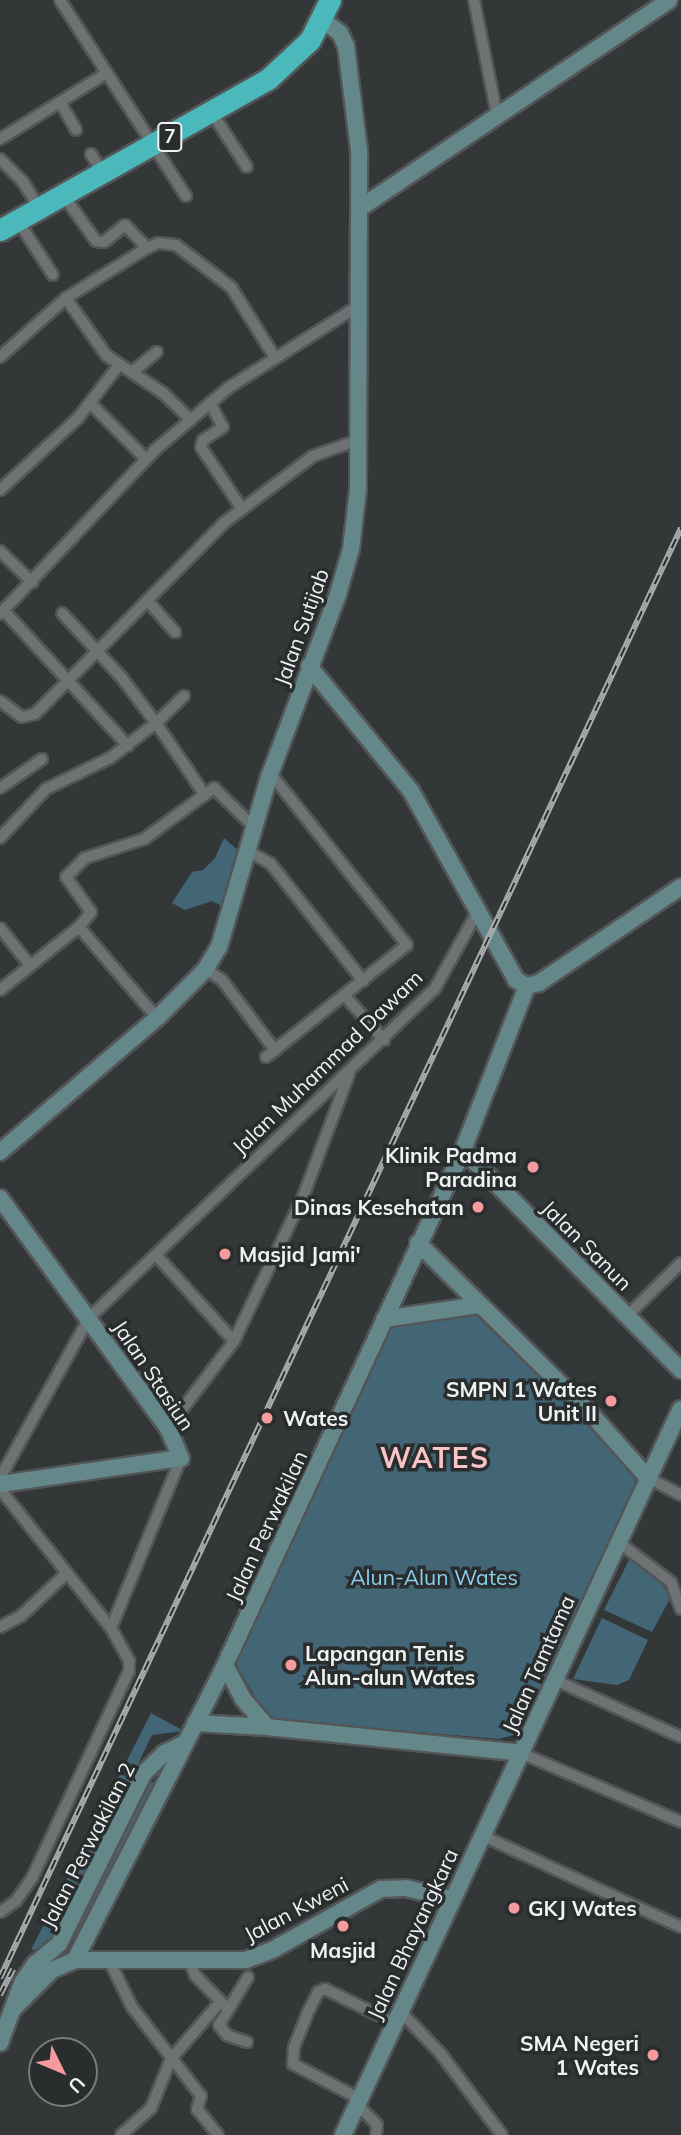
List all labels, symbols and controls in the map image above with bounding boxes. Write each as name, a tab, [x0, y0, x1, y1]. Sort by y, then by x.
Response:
road number: 7	[156, 122, 184, 153]
street label: Jalan Sutijab	[268, 565, 334, 689]
street label: Jalan Muhammad Dawam	[227, 964, 427, 1160]
place label: Klinik Padma Paradina	[385, 1142, 517, 1192]
marker: Klinik Padma Paradina	[523, 1157, 543, 1177]
place label: Dinas Kesehatan	[294, 1194, 464, 1220]
street label: Jalan Sanun	[537, 1195, 637, 1295]
marker: Dinas Kesehatan	[470, 1199, 486, 1215]
place label: Masjid Jami'	[239, 1241, 361, 1267]
marker: Masjid Jami'	[217, 1246, 233, 1262]
street label: Jalan Stasiun	[108, 1315, 200, 1435]
place label: SMPN 1 Wates Unit II	[446, 1376, 597, 1426]
marker: SMPN 1 Wates Unit II	[603, 1393, 619, 1409]
place label: Wates	[283, 1405, 348, 1431]
marker: Wates	[257, 1408, 277, 1428]
district label: WATES	[380, 1441, 490, 1475]
street label: Jalan Perwakilan	[220, 1446, 312, 1606]
park label: Alun-Alun Wates	[350, 1564, 518, 1590]
street label: Jalan Tamtama	[496, 1591, 580, 1737]
place label: Lapangan Tenis Alun-alun Wates	[305, 1640, 475, 1690]
marker: Lapangan Tenis Alun-alun Wates	[283, 1657, 299, 1673]
street label: Jalan Perwakilan 2	[34, 1758, 140, 1932]
street label: Jalan Bhayangkara	[361, 1844, 463, 2024]
street label: Jalan Kweni	[240, 1871, 352, 1947]
place label: GKJ Wates	[528, 1895, 637, 1921]
marker: GKJ Wates	[506, 1900, 522, 1916]
marker: Masjid	[335, 1918, 351, 1934]
place label: Masjid	[310, 1937, 376, 1963]
place label: SMA Negeri 1 Wates	[520, 2030, 639, 2080]
north arrow	[28, 2037, 98, 2107]
marker: SMA Negeri 1 Wates	[645, 2047, 661, 2063]
text: U	[63, 2072, 90, 2098]

